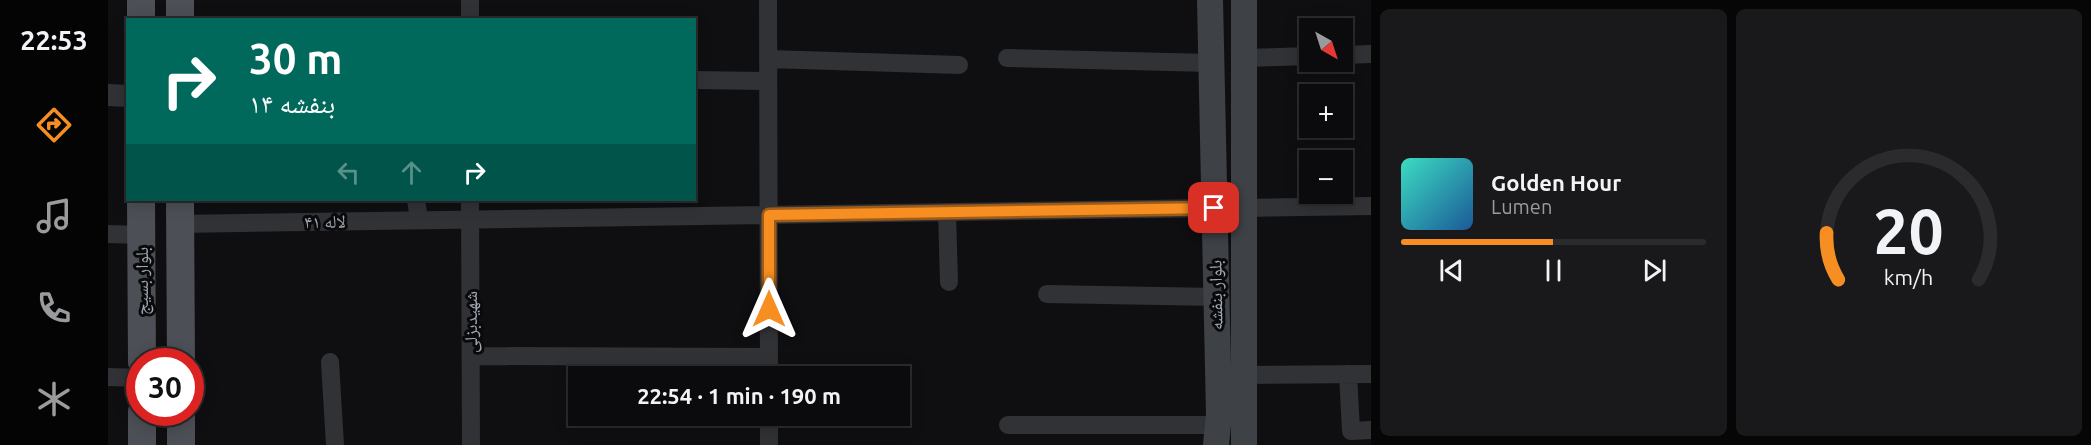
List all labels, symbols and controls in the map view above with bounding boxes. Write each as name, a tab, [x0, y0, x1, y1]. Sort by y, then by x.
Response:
north arrow	[1299, 18, 1353, 72]
map controls	[1299, 18, 1353, 204]
text: 22:53	[20, 25, 88, 55]
text: 30 m	[249, 35, 343, 82]
icon: right	[150, 42, 228, 120]
button: +	[1299, 84, 1353, 138]
text: بنفشه ۱۴	[249, 88, 335, 118]
icon: directions	[33, 104, 75, 146]
button: −	[1299, 150, 1353, 204]
icon: left	[332, 156, 365, 189]
icon: ahead	[395, 156, 428, 189]
icon: right	[458, 156, 491, 189]
text: Golden Hour	[1491, 170, 1621, 195]
pin	[1188, 182, 1239, 233]
icon: arrive	[1197, 191, 1230, 224]
icon: music	[33, 195, 75, 237]
text: Lumen	[1491, 195, 1552, 218]
text: 20	[1874, 196, 1944, 266]
street label: لاله ۴۱	[304, 211, 346, 231]
street label: بلوار بسیج	[131, 247, 154, 315]
icon: previous	[1435, 254, 1468, 287]
icon: pause	[1537, 254, 1570, 287]
icon: next	[1638, 254, 1671, 287]
street label: بلوار بنفشه	[1204, 260, 1227, 330]
text: km/h	[1884, 265, 1933, 289]
position arrow	[737, 277, 801, 341]
icon: phone	[33, 287, 75, 329]
street label: شهیدبزلی	[460, 291, 482, 353]
speed limit sign: 30	[126, 348, 204, 426]
icon: climate	[33, 378, 75, 420]
text: 22:54 · 1 min · 190 m	[637, 383, 841, 408]

